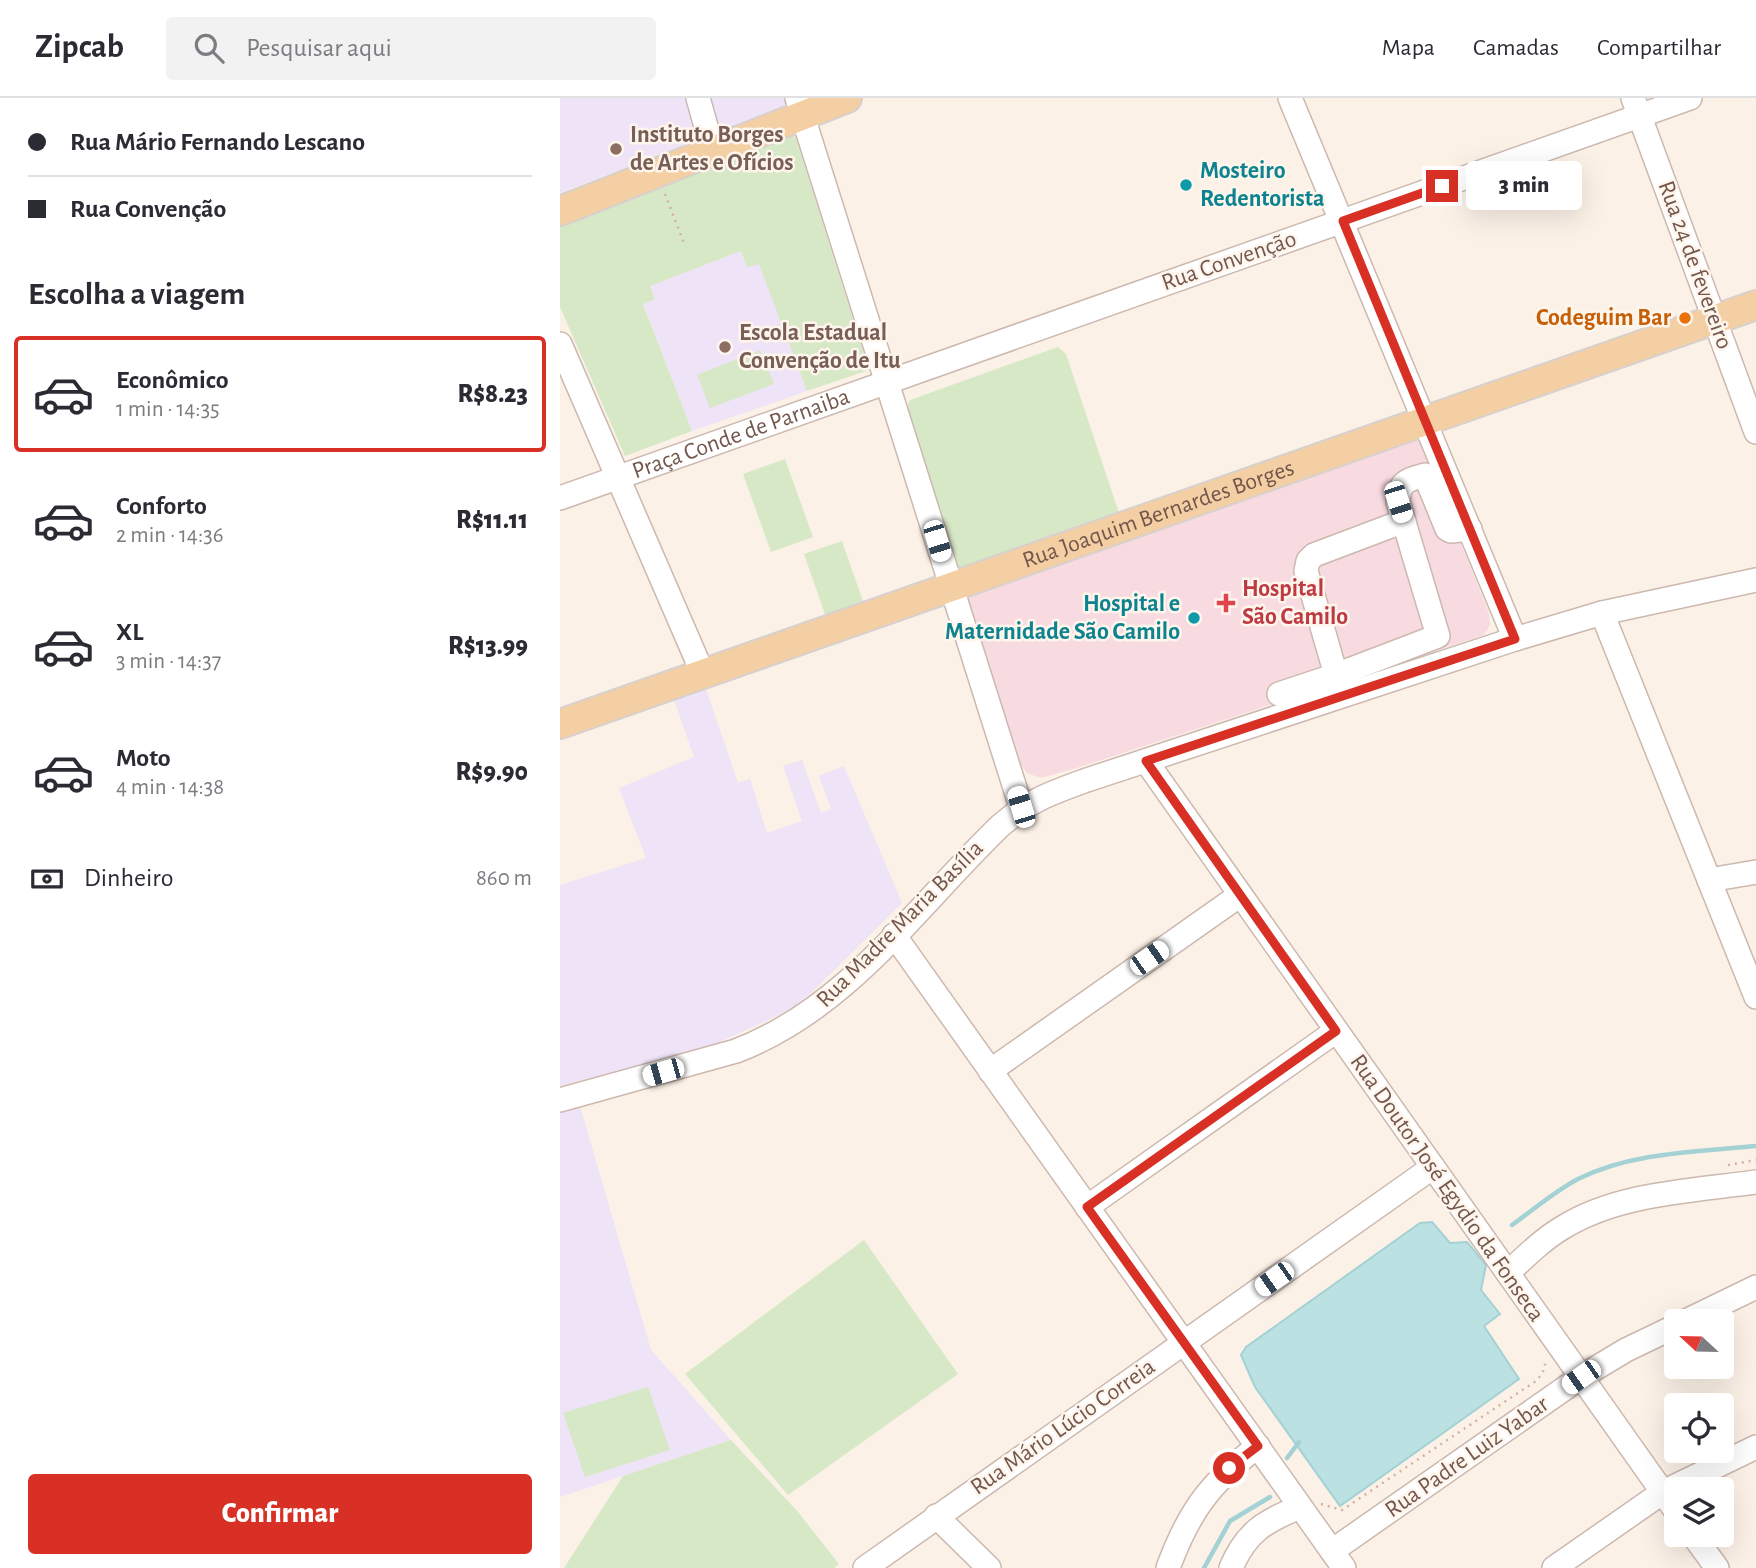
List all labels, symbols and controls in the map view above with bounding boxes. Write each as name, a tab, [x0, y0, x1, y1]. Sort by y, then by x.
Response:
search box	[166, 17, 656, 80]
icon: search	[190, 29, 228, 67]
text: Zipcab	[35, 31, 124, 64]
text: Pesquisar aqui	[246, 35, 392, 61]
text: Mapa	[1382, 36, 1435, 60]
text: Camadas	[1473, 36, 1559, 60]
text: Compartilhar	[1597, 36, 1721, 60]
place label: Instituto Borges de Artes e Ofícios	[630, 123, 794, 175]
text: Rua Mário Fernando Lescano	[70, 129, 365, 155]
marker: Instituto Borges de Artes e Ofícios	[608, 141, 624, 157]
place label: Mosteiro Redentorista	[1200, 159, 1325, 211]
callout: 3 min	[1466, 162, 1582, 210]
route end	[1426, 170, 1458, 202]
text: 3 min	[1499, 174, 1549, 197]
marker: Mosteiro Redentorista	[1178, 177, 1194, 193]
street label: Rua 24 de fevereiro	[1653, 178, 1737, 352]
text: Rua Convenção	[70, 196, 226, 222]
street label: Rua Convenção	[1159, 227, 1299, 295]
text: Escolha a viagem	[28, 278, 245, 310]
place label: Codeguim Bar	[1536, 306, 1672, 330]
marker: Codeguim Bar	[1677, 310, 1693, 326]
place label: Escola Estadual Convenção de Itu	[739, 321, 901, 373]
marker: Escola Estadual Convenção de Itu	[717, 339, 733, 355]
icon: car	[32, 363, 95, 426]
text: Econômico	[116, 367, 229, 393]
text: R$8.23	[457, 381, 528, 407]
street label: Praça Conde de Parnaiba	[629, 384, 853, 483]
text: 1 min · 14:35	[116, 398, 220, 421]
street label: Rua Joaquim Bernardes Borges	[1019, 456, 1297, 573]
car	[1382, 479, 1415, 525]
icon: car	[32, 489, 95, 552]
text: Conforto	[116, 493, 207, 519]
text: R$11.11	[456, 507, 528, 533]
car	[921, 518, 954, 564]
text: 2 min · 14:36	[116, 524, 223, 547]
place label: Hospital São Camilo	[1242, 577, 1348, 629]
place label: Hospital e Maternidade São Camilo	[945, 592, 1180, 644]
marker: Hospital São Camilo	[1216, 593, 1236, 613]
marker: Hospital e Maternidade São Camilo	[1186, 610, 1202, 626]
icon: car	[32, 615, 95, 678]
text: XL	[116, 619, 143, 645]
text: R$13.99	[448, 633, 528, 659]
text: 3 min · 14:37	[116, 650, 221, 673]
icon: car	[32, 741, 95, 804]
text: Moto	[116, 745, 171, 771]
text: R$9.90	[455, 759, 528, 785]
text: 4 min · 14:38	[116, 776, 224, 799]
car	[1005, 784, 1038, 830]
street label: Rua Madre Maria Basília	[812, 836, 988, 1012]
icon: cash	[28, 860, 66, 898]
text: Dinheiro	[84, 865, 173, 891]
text: 860 m	[476, 867, 532, 890]
car	[1126, 937, 1173, 979]
street label: Rua Doutor José Egydio da Fonseca	[1345, 1050, 1549, 1326]
car	[640, 1056, 687, 1088]
car	[1251, 1258, 1298, 1300]
north arrow	[1664, 1309, 1734, 1379]
map controls	[1664, 1309, 1734, 1547]
street label: Rua Mário Lúcio Correia	[966, 1354, 1160, 1500]
car	[1558, 1356, 1605, 1398]
street label: Rua Padre Luiz Yabar	[1381, 1392, 1553, 1522]
button: locate	[1664, 1393, 1734, 1463]
route start	[1213, 1452, 1245, 1484]
button: Confirmar	[28, 1474, 532, 1554]
button: layers	[1664, 1477, 1734, 1547]

